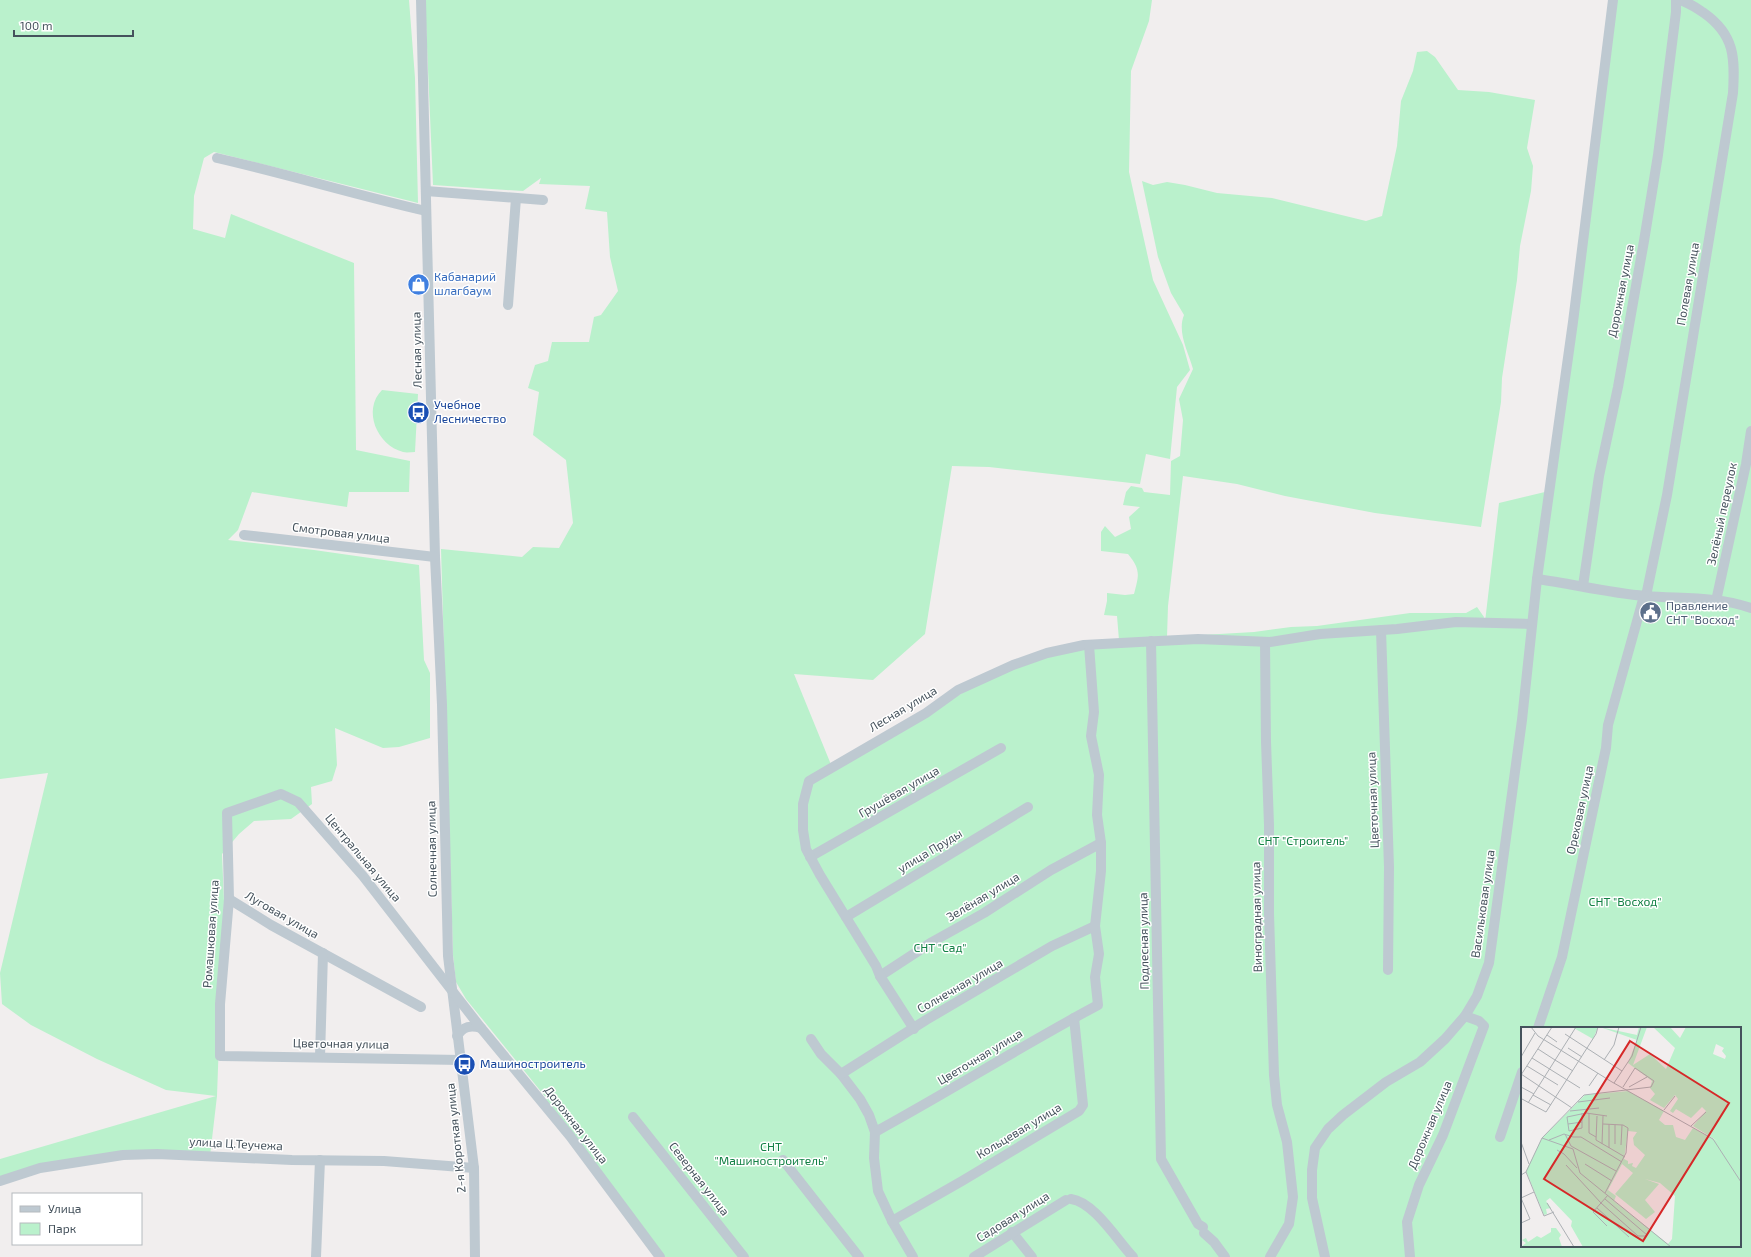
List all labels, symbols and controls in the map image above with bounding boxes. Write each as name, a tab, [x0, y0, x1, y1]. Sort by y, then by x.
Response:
scale bar	[14, 12, 133, 38]
text: 100 m	[20, 18, 52, 32]
street label: Полевая улица	[1673, 241, 1702, 327]
street label: Дорожная улица	[1604, 243, 1637, 339]
place label: Кабанарий шлагбаум	[434, 269, 496, 298]
shop icon: Кабанарий шлагбаум	[406, 271, 432, 297]
street label: Лесная улица	[408, 312, 425, 388]
place label: Учебное Лесничество	[434, 397, 507, 425]
bus stop icon: Учебное Лесничество	[405, 399, 431, 425]
street label: Зелёный переулок	[1703, 461, 1740, 567]
street label: Смотровая улица	[291, 519, 391, 546]
place label: Правление СНТ "Восход"	[1666, 598, 1739, 626]
public building icon: Правление СНТ "Восход"	[1638, 600, 1664, 626]
street label: Лесная улица	[866, 682, 939, 735]
street label: Цветочная улица	[1363, 752, 1382, 849]
street label: Грушёвая улица	[856, 762, 942, 821]
street label: Ореховая улица	[1563, 764, 1596, 856]
street label: Солнечная улица	[423, 801, 440, 897]
street label: Центральная улица	[322, 811, 405, 905]
street label: улица Пруды	[895, 825, 965, 876]
park label: СНТ "Строитель"	[1258, 833, 1348, 847]
street label: Васильковая улица	[1467, 849, 1498, 959]
street label: Виноградная улица	[1248, 861, 1265, 973]
street label: Зелёная улица	[943, 869, 1022, 924]
street label: Ромашковая улица	[199, 879, 222, 989]
street label: Луговая улица	[243, 887, 322, 942]
street label: Подлесная улица	[1135, 892, 1152, 990]
park label: СНТ "Восход"	[1589, 894, 1661, 908]
park label: СНТ "Сад"	[913, 940, 967, 954]
street label: Солнечная улица	[914, 955, 1005, 1016]
street label: Цветочная улица	[935, 1025, 1025, 1088]
inset map	[1521, 1027, 1741, 1247]
street label: Цветочная улица	[293, 1035, 389, 1052]
bus stop icon: Машиностроитель	[452, 1051, 478, 1077]
place label: Машиностроитель	[480, 1056, 586, 1070]
street label: Дорожная улица	[1404, 1078, 1455, 1171]
street label: 2-я Короткая улица	[442, 1082, 469, 1194]
street label: Дорожная улица	[541, 1083, 611, 1167]
street label: Кольцевая улица	[974, 1099, 1064, 1162]
street label: улица Ц.Теучежа	[189, 1134, 283, 1153]
street label: Северная улица	[666, 1139, 733, 1219]
park label: СНТ "Машиностроитель"	[714, 1139, 828, 1167]
street label: Садовая улица	[973, 1188, 1052, 1245]
legend	[12, 1193, 142, 1245]
text: Улица	[48, 1201, 81, 1215]
text: Парк	[48, 1221, 77, 1235]

